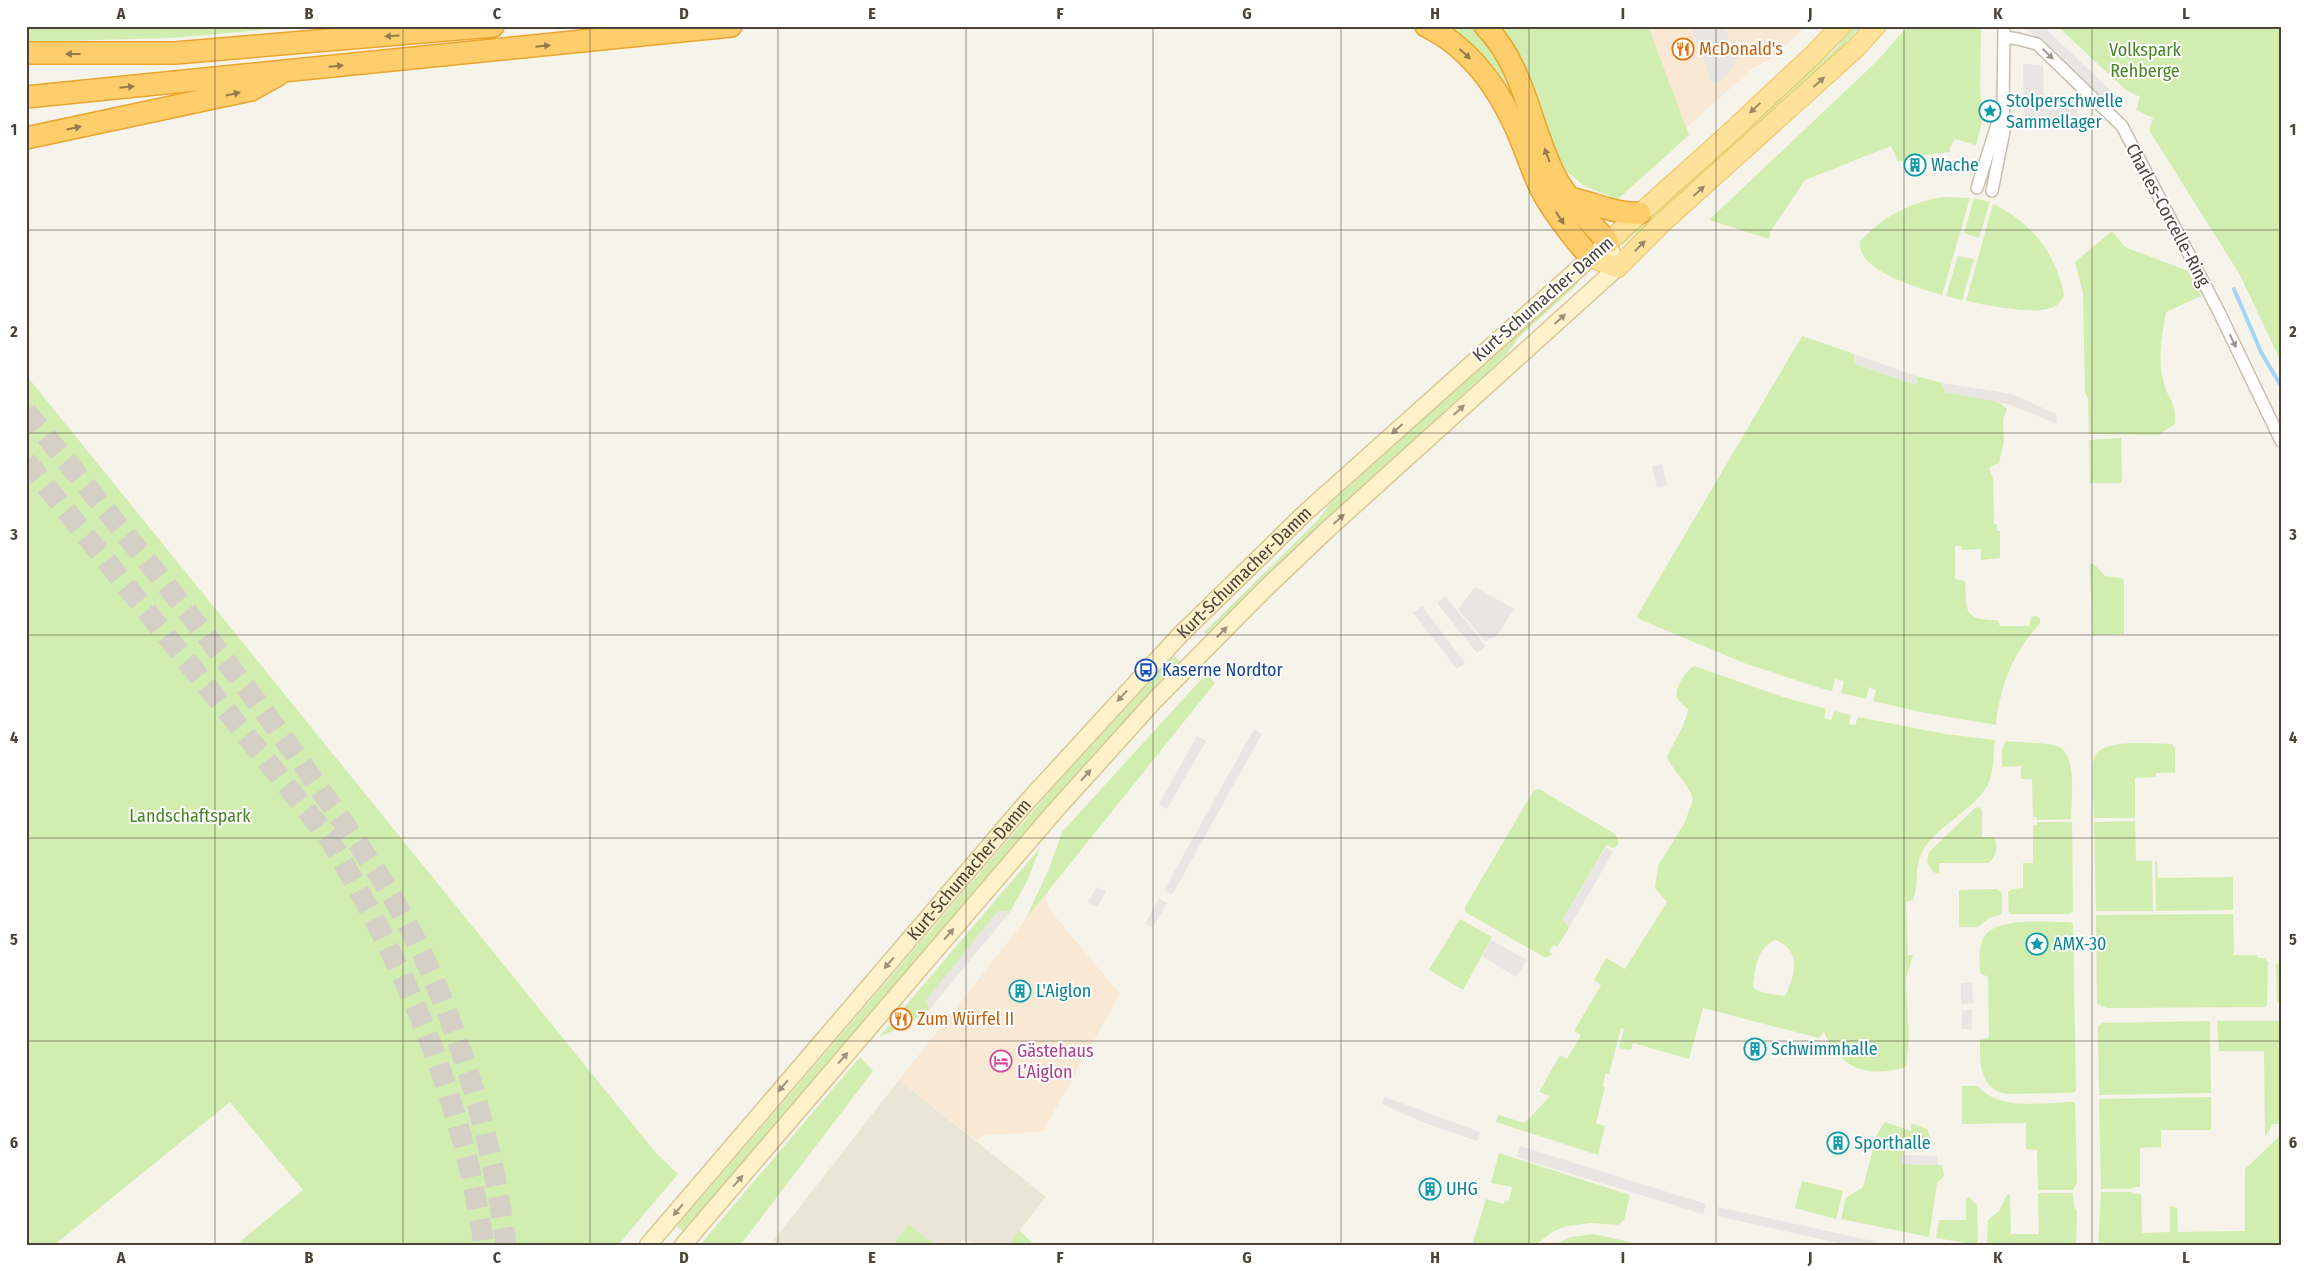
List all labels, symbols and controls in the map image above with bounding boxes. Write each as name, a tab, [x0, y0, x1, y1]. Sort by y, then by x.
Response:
text: A	[116, 4, 126, 23]
text: B	[305, 4, 314, 23]
text: C	[493, 4, 502, 23]
text: D	[679, 4, 689, 23]
text: E	[868, 4, 876, 23]
text: F	[1056, 4, 1064, 23]
text: G	[1242, 4, 1252, 23]
text: H	[1430, 4, 1440, 23]
text: I	[1621, 4, 1625, 23]
text: J	[1807, 4, 1812, 23]
text: K	[1993, 4, 2003, 23]
text: L	[2182, 4, 2190, 23]
one-way arrow	[384, 33, 400, 41]
restaurant icon: McDonald's	[1671, 37, 1695, 61]
place label: McDonald's	[1699, 38, 1783, 60]
park label: Volkspark Rehberge	[2109, 39, 2182, 82]
one-way arrow	[535, 41, 551, 49]
one-way arrow	[1459, 48, 1471, 60]
one-way arrow	[2041, 48, 2053, 60]
one-way arrow	[65, 50, 81, 58]
one-way arrow	[328, 61, 344, 69]
one-way arrow	[1813, 76, 1825, 88]
one-way arrow	[119, 83, 135, 91]
one-way arrow	[225, 89, 241, 97]
place label: Stolperschwelle Sammellager	[2006, 90, 2123, 133]
place icon: Stolperschwelle Sammellager	[1978, 99, 2002, 123]
one-way arrow	[1749, 102, 1761, 114]
text: 1	[11, 120, 17, 139]
text: 1	[2290, 120, 2296, 139]
one-way arrow	[66, 123, 82, 131]
street label: Charles-Corcelle-Ring	[2121, 140, 2215, 291]
one-way arrow	[1543, 147, 1551, 162]
building icon: Wache	[1903, 153, 1927, 177]
place label: Wache	[1931, 154, 1979, 176]
one-way arrow	[1692, 185, 1704, 197]
one-way arrow	[1555, 211, 1564, 224]
street label: Kurt-Schumacher-Damm	[1468, 232, 1618, 366]
one-way arrow	[1634, 240, 1646, 252]
one-way arrow	[1554, 313, 1566, 325]
text: 2	[9, 322, 18, 341]
text: 2	[2288, 322, 2297, 341]
one-way arrow	[2229, 334, 2237, 348]
one-way arrow	[1453, 404, 1465, 416]
one-way arrow	[1392, 423, 1404, 435]
street label: Kurt-Schumacher-Damm	[1172, 502, 1316, 643]
one-way arrow	[1332, 513, 1344, 525]
text: 3	[9, 525, 18, 544]
text: 3	[2288, 525, 2297, 544]
one-way arrow	[1215, 626, 1227, 638]
bus stop icon: Kaserne Nordtor	[1134, 658, 1158, 682]
place label: Kaserne Nordtor	[1162, 659, 1283, 681]
one-way arrow	[1116, 689, 1128, 701]
text: 4	[10, 728, 18, 747]
text: 4	[2289, 728, 2297, 747]
one-way arrow	[1080, 770, 1092, 782]
street label: Kurt-Schumacher-Damm	[902, 794, 1036, 945]
park label: Landschaftspark	[129, 805, 251, 827]
one-way arrow	[943, 929, 955, 941]
text: 5	[10, 930, 18, 949]
text: 5	[2289, 930, 2297, 949]
place icon: AMX-30	[2025, 932, 2049, 956]
place label: AMX-30	[2053, 933, 2107, 955]
one-way arrow	[884, 957, 895, 969]
building icon: L'Aiglon	[1008, 979, 1032, 1003]
place label: L'Aiglon	[1036, 980, 1091, 1002]
restaurant icon: Zum Würfel II	[889, 1007, 913, 1031]
place label: Zum Würfel II	[917, 1008, 1014, 1030]
building icon: Schwimmhalle	[1743, 1037, 1767, 1061]
place label: Schwimmhalle	[1771, 1038, 1878, 1060]
place label: Gästehaus L’Aiglon	[1017, 1040, 1094, 1083]
hotel icon: Gästehaus L’Aiglon	[989, 1049, 1013, 1073]
one-way arrow	[838, 1051, 849, 1064]
one-way arrow	[778, 1080, 789, 1093]
building icon: Sporthalle	[1826, 1131, 1850, 1155]
place label: Sporthalle	[1854, 1132, 1931, 1154]
text: 6	[10, 1133, 18, 1152]
text: 6	[2289, 1133, 2297, 1152]
one-way arrow	[732, 1175, 743, 1188]
building icon: UHG	[1418, 1177, 1442, 1201]
place label: UHG	[1446, 1178, 1478, 1200]
one-way arrow	[672, 1203, 683, 1216]
text: A	[116, 1248, 126, 1267]
text: B	[305, 1248, 314, 1267]
text: C	[493, 1248, 502, 1267]
text: D	[679, 1248, 689, 1267]
text: E	[868, 1248, 876, 1267]
text: F	[1056, 1248, 1064, 1267]
text: G	[1242, 1248, 1252, 1267]
text: H	[1430, 1248, 1440, 1267]
text: I	[1621, 1248, 1625, 1267]
text: J	[1807, 1248, 1812, 1267]
text: K	[1993, 1248, 2003, 1267]
text: L	[2182, 1248, 2190, 1267]

